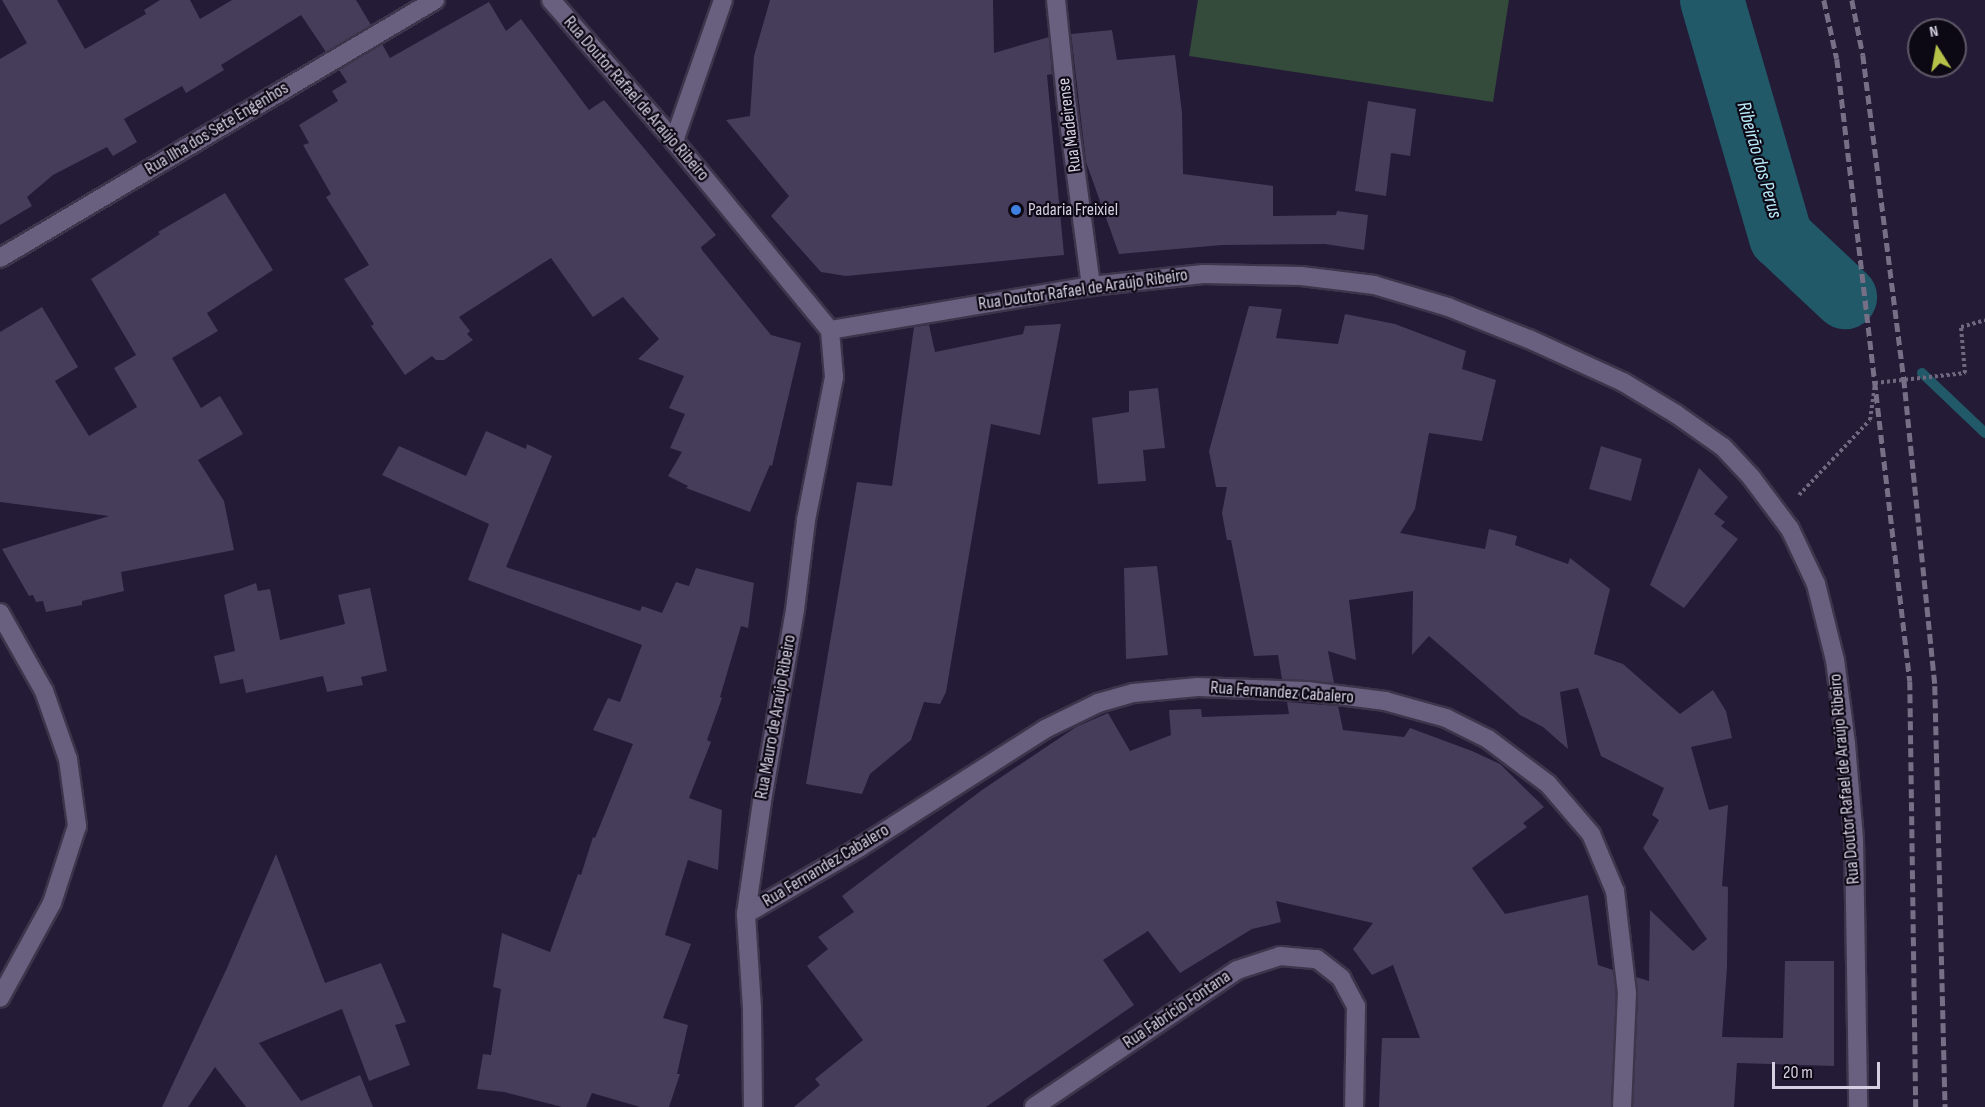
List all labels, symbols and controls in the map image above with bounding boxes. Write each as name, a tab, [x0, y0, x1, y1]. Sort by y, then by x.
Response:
street label: Rua Doutor Rafael de Araújo Ribeiro	[559, 12, 713, 186]
north arrow	[1907, 18, 1967, 78]
text: N	[1928, 22, 1940, 42]
street label: Rua Madeirense	[1054, 77, 1086, 173]
street label: Rua Ilha dos Sete Engenhos	[141, 78, 293, 180]
water label: Ribeirão dos Perus	[1731, 99, 1787, 221]
place label: Padaria Freixiel	[1028, 199, 1118, 221]
marker: Padaria Freixiel	[1009, 203, 1023, 217]
street label: Rua Doutor Rafael de Araújo Ribeiro	[977, 265, 1189, 315]
street label: Rua Mauro de Araújo Ribeiro	[751, 633, 801, 801]
street label: Rua Doutor Rafael de Araújo Ribeiro	[1825, 673, 1865, 885]
street label: Rua Fernandez Cabalero	[1210, 677, 1354, 709]
street label: Rua Fernandez Cabalero	[759, 820, 893, 912]
street label: Rua Fabrício Fontana	[1119, 966, 1235, 1054]
scale bar	[1775, 1050, 1883, 1088]
text: 20 m	[1783, 1062, 1813, 1083]

